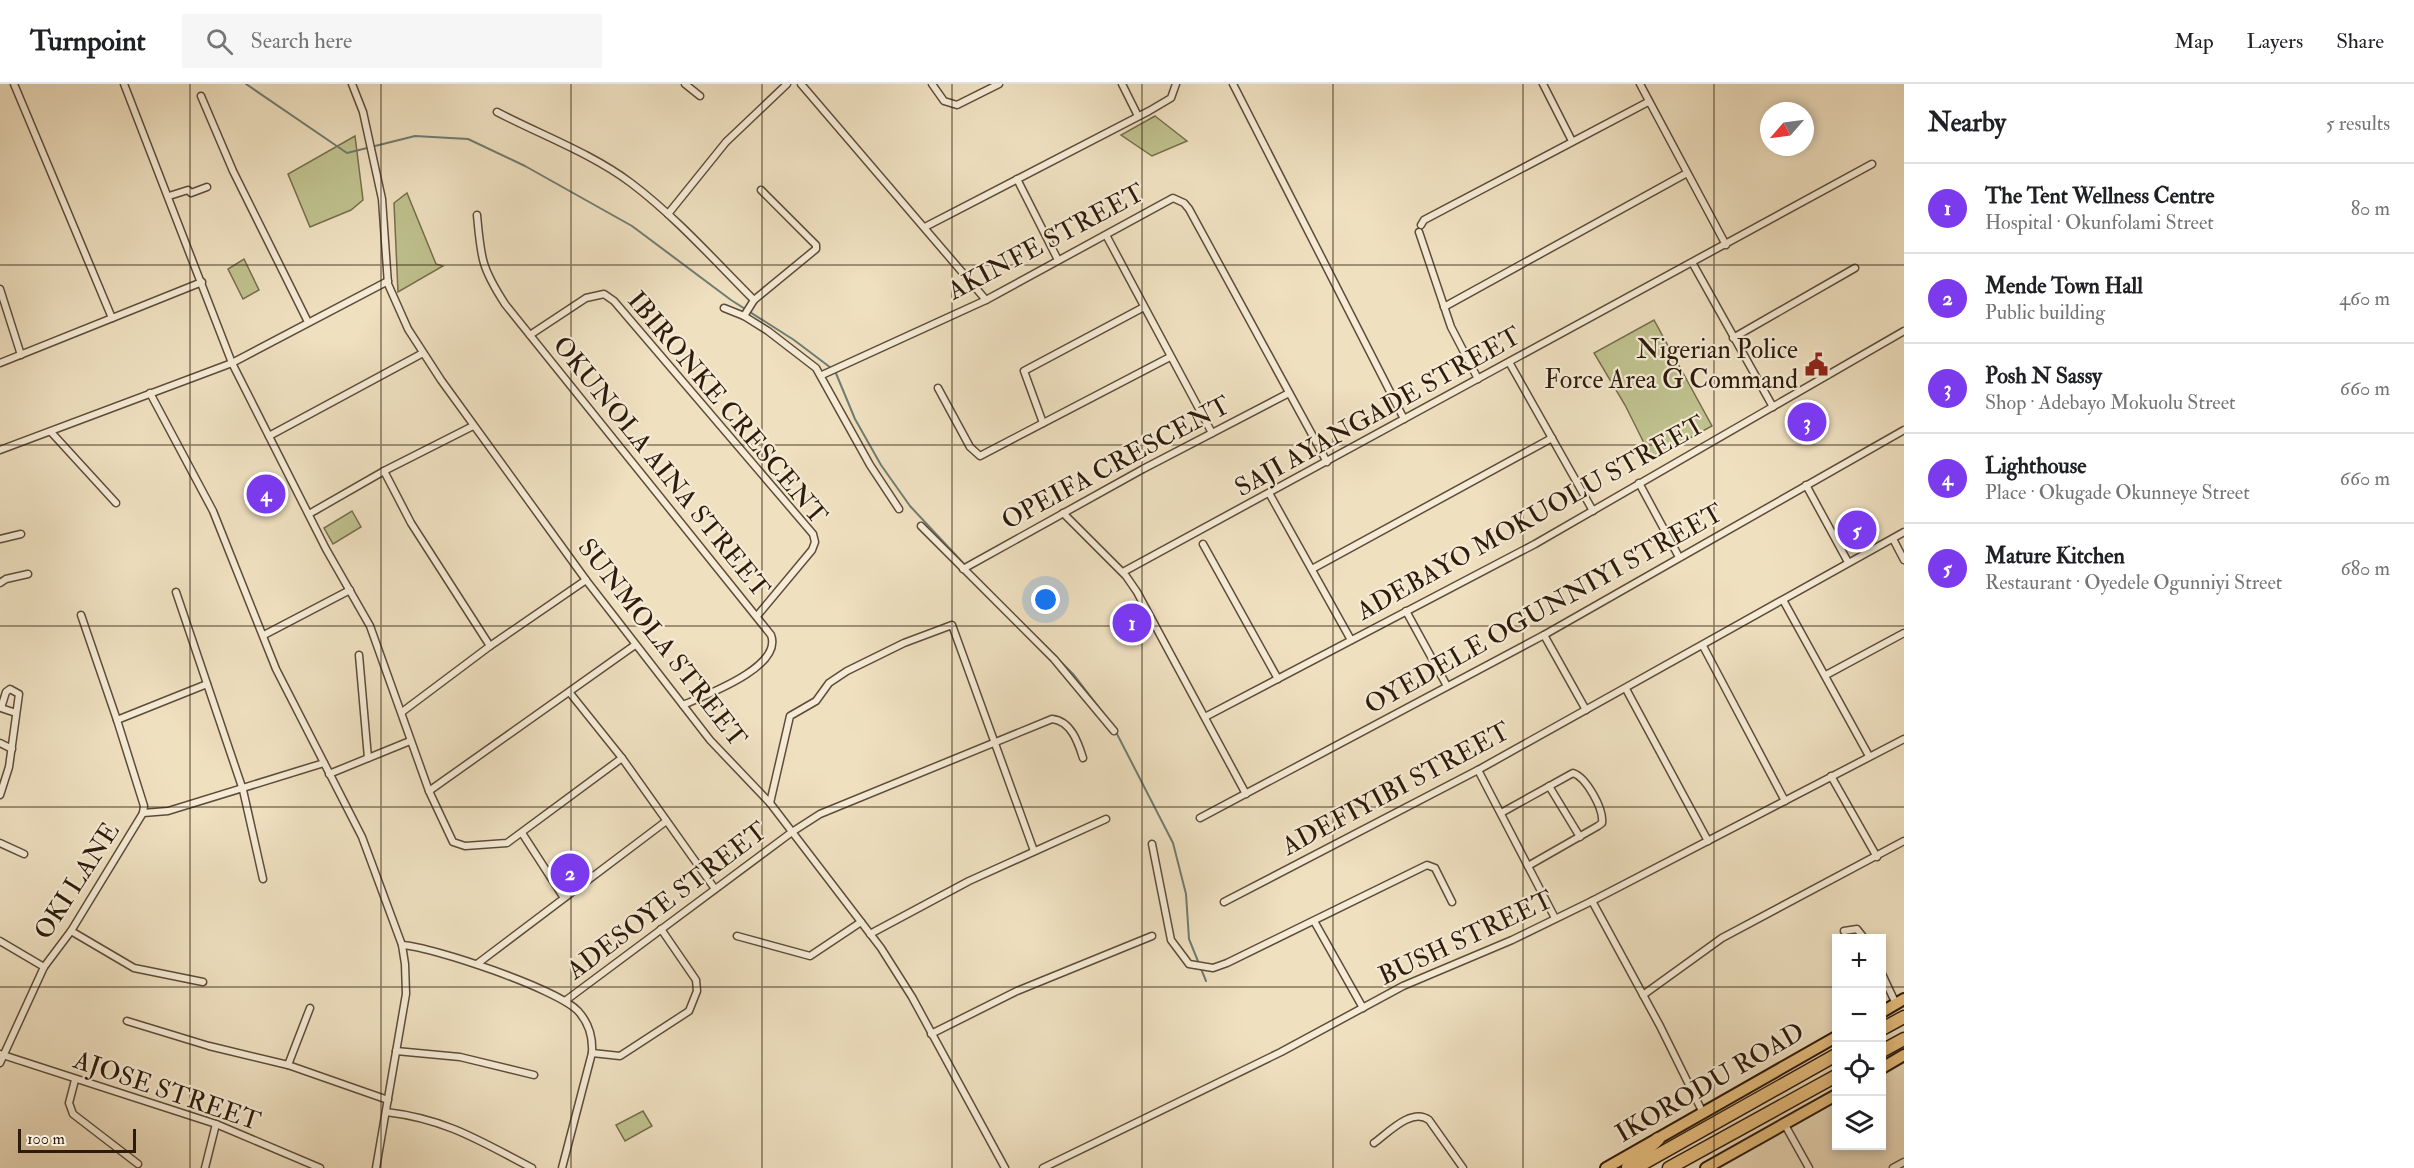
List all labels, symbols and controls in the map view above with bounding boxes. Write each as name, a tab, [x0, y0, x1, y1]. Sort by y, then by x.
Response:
search box	[182, 14, 602, 68]
text: Turnpoint	[30, 24, 146, 59]
icon: search	[203, 25, 236, 58]
text: Search here	[251, 27, 352, 55]
text: Map	[2174, 28, 2214, 55]
text: Layers	[2247, 28, 2303, 55]
text: Share	[2336, 28, 2384, 55]
north arrow	[1760, 102, 1814, 156]
text: Nearby	[1928, 107, 2006, 139]
text: 5 results	[2326, 111, 2390, 136]
street label: AKINFE STREET	[941, 177, 1150, 308]
text: The Tent Wellness Centre	[1985, 182, 2215, 210]
text: 1	[1944, 196, 1951, 221]
text: 80 m	[2351, 196, 2390, 221]
text: Hospital · Okunfolami Street	[1985, 210, 2214, 235]
text: Mende Town Hall	[1985, 272, 2143, 300]
street label: IBIRONKE CRESCENT	[620, 285, 834, 531]
text: 2	[1942, 286, 1953, 311]
text: 460 m	[2339, 286, 2390, 311]
text: Public building	[1985, 300, 2105, 325]
street label: SAJI AYANGADE STREET	[1229, 320, 1527, 504]
street label: OKUNOLA AINA STREET	[546, 330, 776, 604]
place label: Nigerian Police Force Area G Command	[1544, 334, 1798, 396]
public building icon: Nigerian Police Force Area G Command	[1803, 352, 1829, 378]
text: Posh N Sassy	[1985, 362, 2102, 390]
text: 3	[1944, 376, 1951, 401]
text: 660 m	[2340, 376, 2390, 401]
street label: OPEIFA CRESCENT	[996, 389, 1236, 537]
text: Shop · Adebayo Mokuolu Street	[1985, 390, 2236, 415]
pin: 3	[1788, 400, 1826, 444]
street label: ADEBAYO MOKUOLU STREET	[1350, 409, 1711, 628]
text: Lighthouse	[1985, 452, 2086, 480]
text: 4	[1942, 466, 1953, 491]
text: 660 m	[2340, 466, 2390, 491]
pin: 4	[246, 472, 286, 516]
text: Place · Okugade Okunneye Street	[1985, 480, 2250, 505]
street label: OYEDELE OGUNNIYI STREET	[1359, 497, 1729, 721]
pin: 5	[1838, 508, 1876, 552]
street label: SUNMOLA STREET	[571, 532, 753, 754]
text: Mature Kitchen	[1985, 542, 2125, 570]
text: 5	[1943, 556, 1952, 581]
text: 680 m	[2341, 556, 2390, 581]
text: Restaurant · Oyedele Ogunniyi Street	[1985, 570, 2282, 595]
your location	[1031, 585, 1060, 614]
pin: 1	[1112, 600, 1152, 646]
street label: ADEFIYIBI STREET	[1276, 715, 1516, 863]
street label: ADESOYE STREET	[560, 815, 773, 987]
street label: OKI LANE	[27, 817, 127, 945]
pin: 2	[550, 850, 590, 896]
street label: BUSH STREET	[1374, 884, 1558, 992]
map controls	[1832, 934, 1886, 1150]
button: +	[1832, 934, 1886, 988]
button: −	[1832, 988, 1886, 1042]
street label: IKORODU ROAD	[1610, 1016, 1810, 1150]
button: locate	[1832, 1042, 1886, 1096]
street label: AJOSE STREET	[69, 1044, 265, 1138]
button: layers	[1832, 1096, 1886, 1150]
scale bar	[18, 1126, 136, 1154]
text: 100 m	[27, 1129, 65, 1149]

